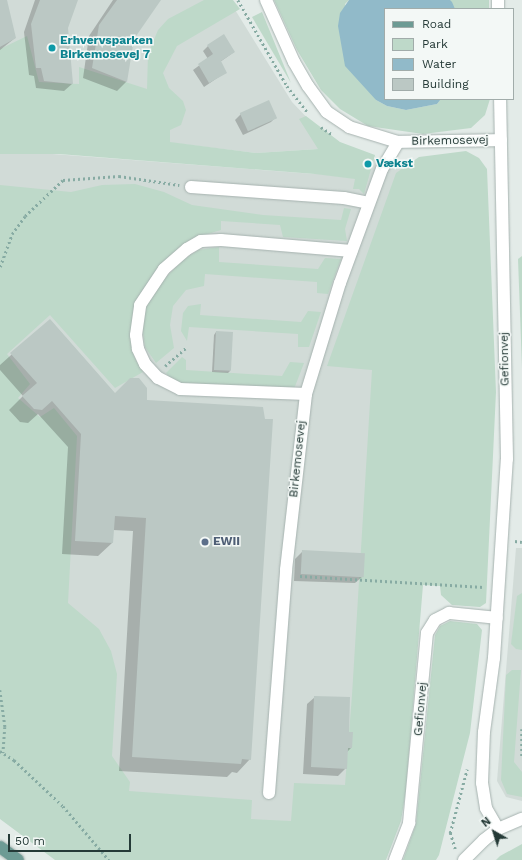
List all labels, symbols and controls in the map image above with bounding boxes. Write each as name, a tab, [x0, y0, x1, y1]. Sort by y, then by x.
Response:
legend	[384, 8, 514, 100]
text: Road	[422, 17, 451, 31]
place label: Erhvervsparken Birkemosevej 7	[60, 34, 153, 62]
text: Park	[422, 37, 448, 51]
marker: Erhvervsparken Birkemosevej 7	[47, 43, 57, 53]
text: Water	[422, 57, 456, 71]
text: Building	[422, 77, 469, 91]
street label: Birkemosevej	[411, 133, 489, 149]
place label: Vækst	[376, 157, 413, 171]
marker: Vækst	[363, 159, 373, 169]
street label: Gefionvej	[497, 332, 513, 386]
street label: Birkemosevej	[287, 420, 309, 498]
place label: EWII	[213, 535, 240, 549]
marker: EWII	[200, 537, 210, 547]
street label: Gefionvej	[411, 681, 431, 737]
north arrow	[474, 812, 514, 852]
text: N	[479, 815, 493, 830]
scale bar	[10, 826, 133, 852]
text: 50 m	[15, 834, 45, 848]

